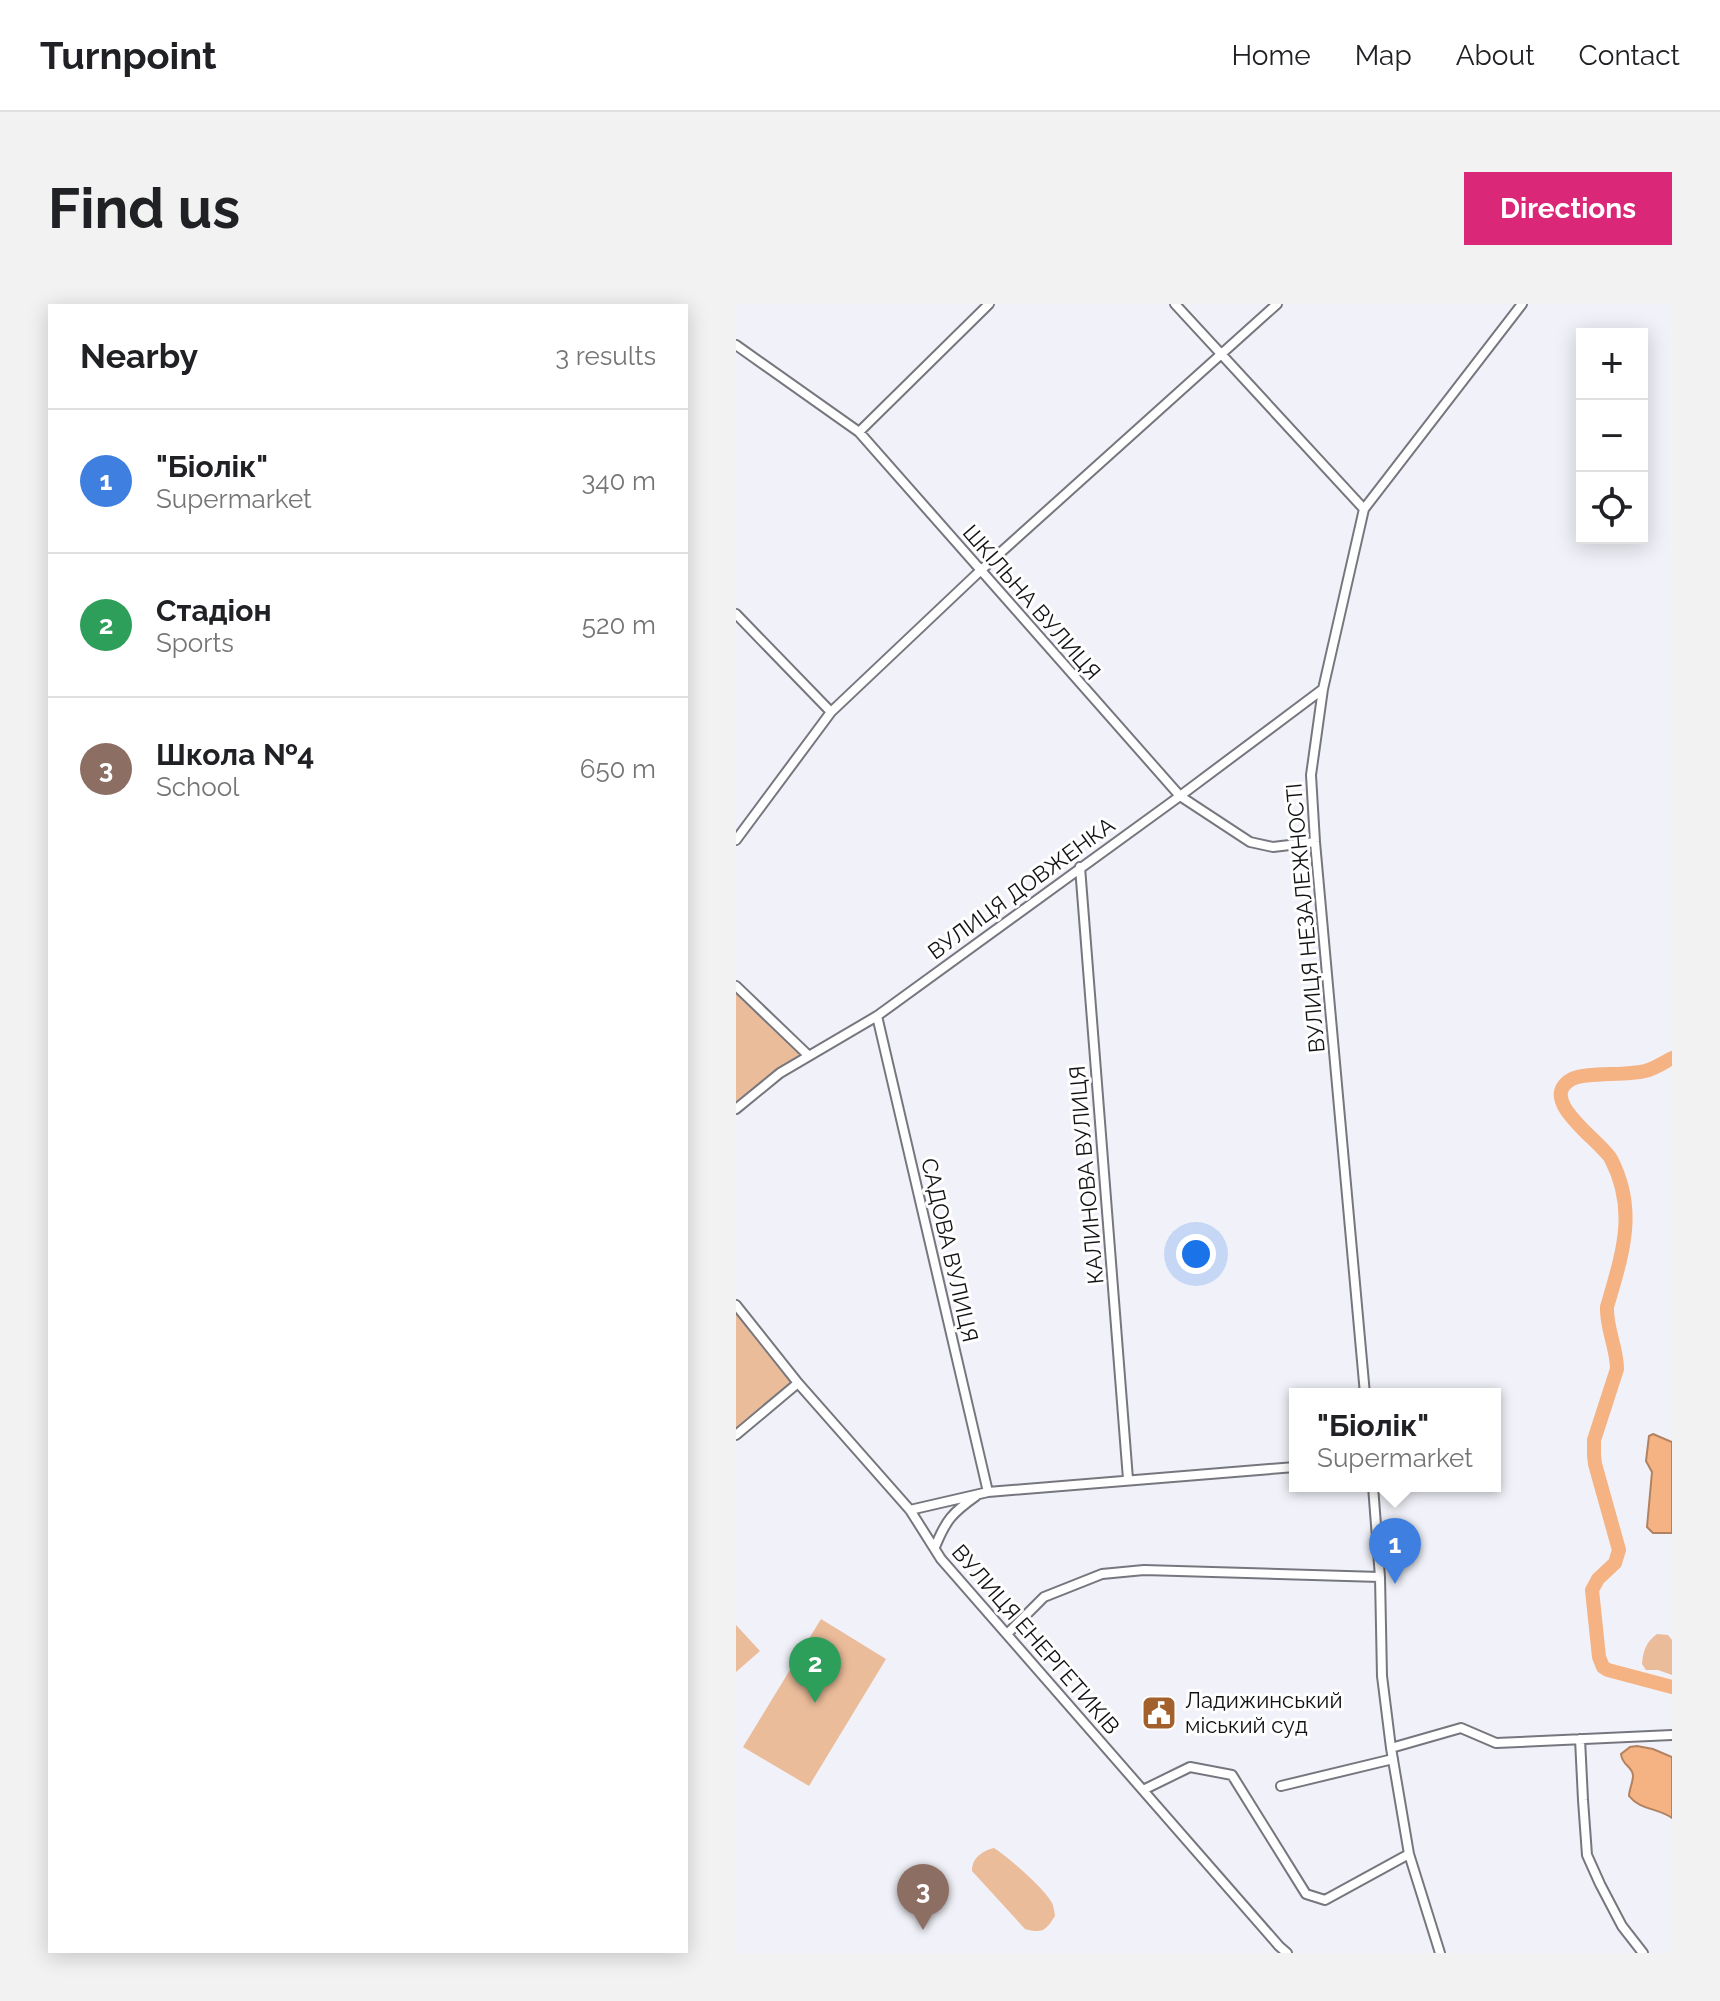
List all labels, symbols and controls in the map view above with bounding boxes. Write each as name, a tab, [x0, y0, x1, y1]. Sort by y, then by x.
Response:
text: Turnpoint	[40, 33, 217, 78]
text: Home	[1231, 39, 1311, 72]
text: Map	[1355, 39, 1412, 72]
text: About	[1456, 39, 1535, 72]
text: Contact	[1579, 39, 1680, 72]
button: Directions	[1464, 172, 1672, 245]
text: Find us	[48, 175, 240, 241]
map controls	[1576, 328, 1648, 544]
button: +	[1576, 328, 1648, 400]
text: Nearby	[80, 336, 198, 376]
text: 3 results	[555, 341, 656, 371]
button: −	[1576, 400, 1648, 472]
text: "Біолік"	[156, 449, 268, 484]
text: 1	[100, 466, 112, 496]
text: 340 m	[581, 466, 656, 496]
button: locate	[1576, 472, 1648, 544]
text: Supermarket	[156, 484, 312, 514]
street label: ШКІЛЬНА ВУЛИЦЯ	[958, 519, 1106, 685]
text: Стадіон	[156, 593, 272, 628]
text: 2	[99, 610, 113, 640]
text: 520 m	[582, 610, 656, 640]
text: Sports	[156, 628, 234, 658]
text: Школа №4	[156, 737, 314, 772]
text: 3	[99, 754, 113, 784]
text: 650 m	[580, 754, 656, 784]
text: School	[156, 772, 239, 802]
street label: ВУЛИЦЯ НЕЗАЛЕЖНОСТІ	[1280, 782, 1330, 1054]
street label: ВУЛИЦЯ ДОВЖЕНКА	[923, 811, 1119, 964]
street label: КАЛИНОВА ВУЛИЦЯ	[1063, 1065, 1109, 1285]
street label: САДОВА ВУЛИЦЯ	[916, 1156, 984, 1344]
your location	[1176, 1234, 1216, 1274]
popup	[1289, 1388, 1501, 1492]
text: "Біолік"	[1317, 1408, 1429, 1443]
text: Supermarket	[1317, 1443, 1473, 1473]
pin: 1	[1369, 1518, 1421, 1584]
street label: ВУЛИЦЯ ЕНЕРГЕТИКІВ	[947, 1539, 1125, 1739]
pin: 2	[789, 1637, 841, 1703]
place label: Ладижинський міський суд	[1185, 1687, 1342, 1738]
public building icon: Ладижинський міський суд	[1140, 1694, 1178, 1732]
pin: 3	[897, 1864, 949, 1930]

